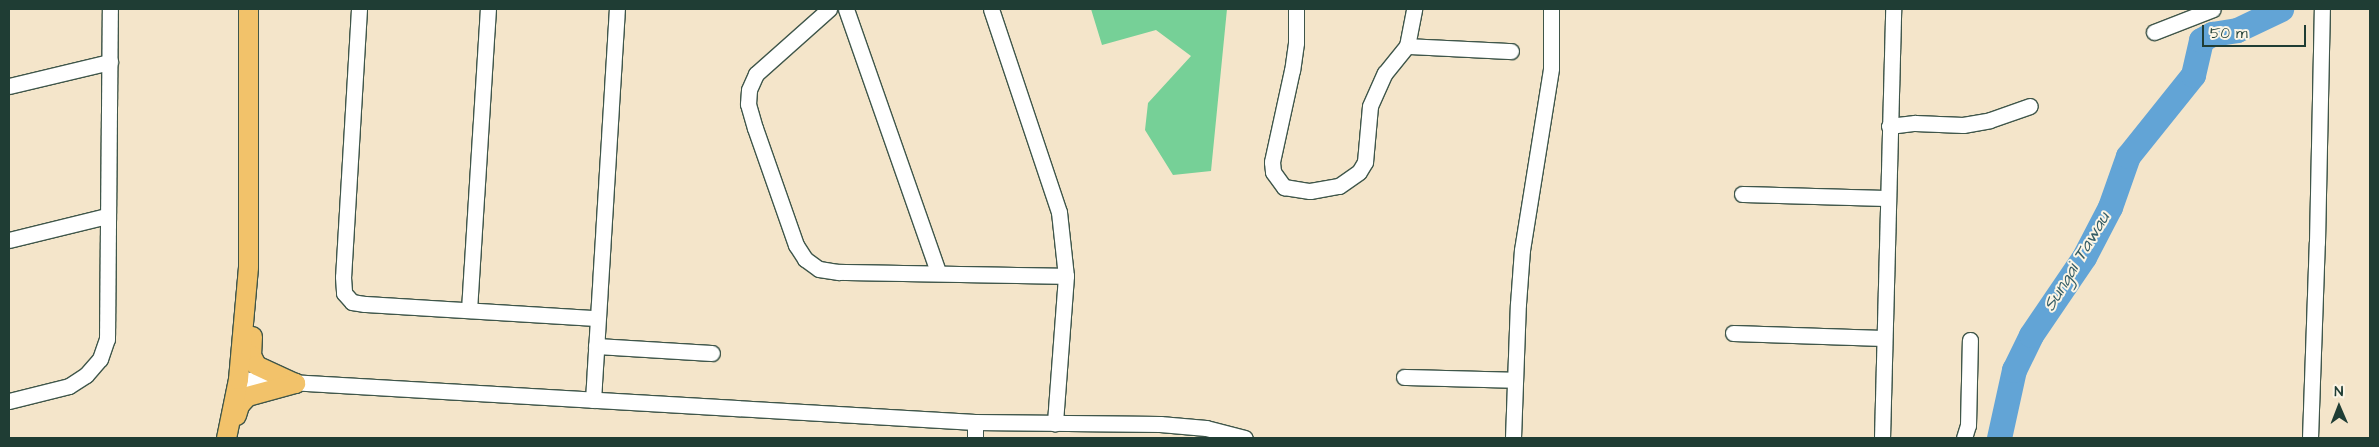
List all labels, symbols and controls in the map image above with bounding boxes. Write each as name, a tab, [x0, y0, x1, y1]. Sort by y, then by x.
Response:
scale bar	[2204, 15, 2308, 47]
text: 50 m	[2210, 23, 2248, 44]
water label: Sungai Tawau	[2039, 209, 2115, 315]
north arrow	[2314, 382, 2364, 432]
text: N	[2334, 382, 2343, 402]

